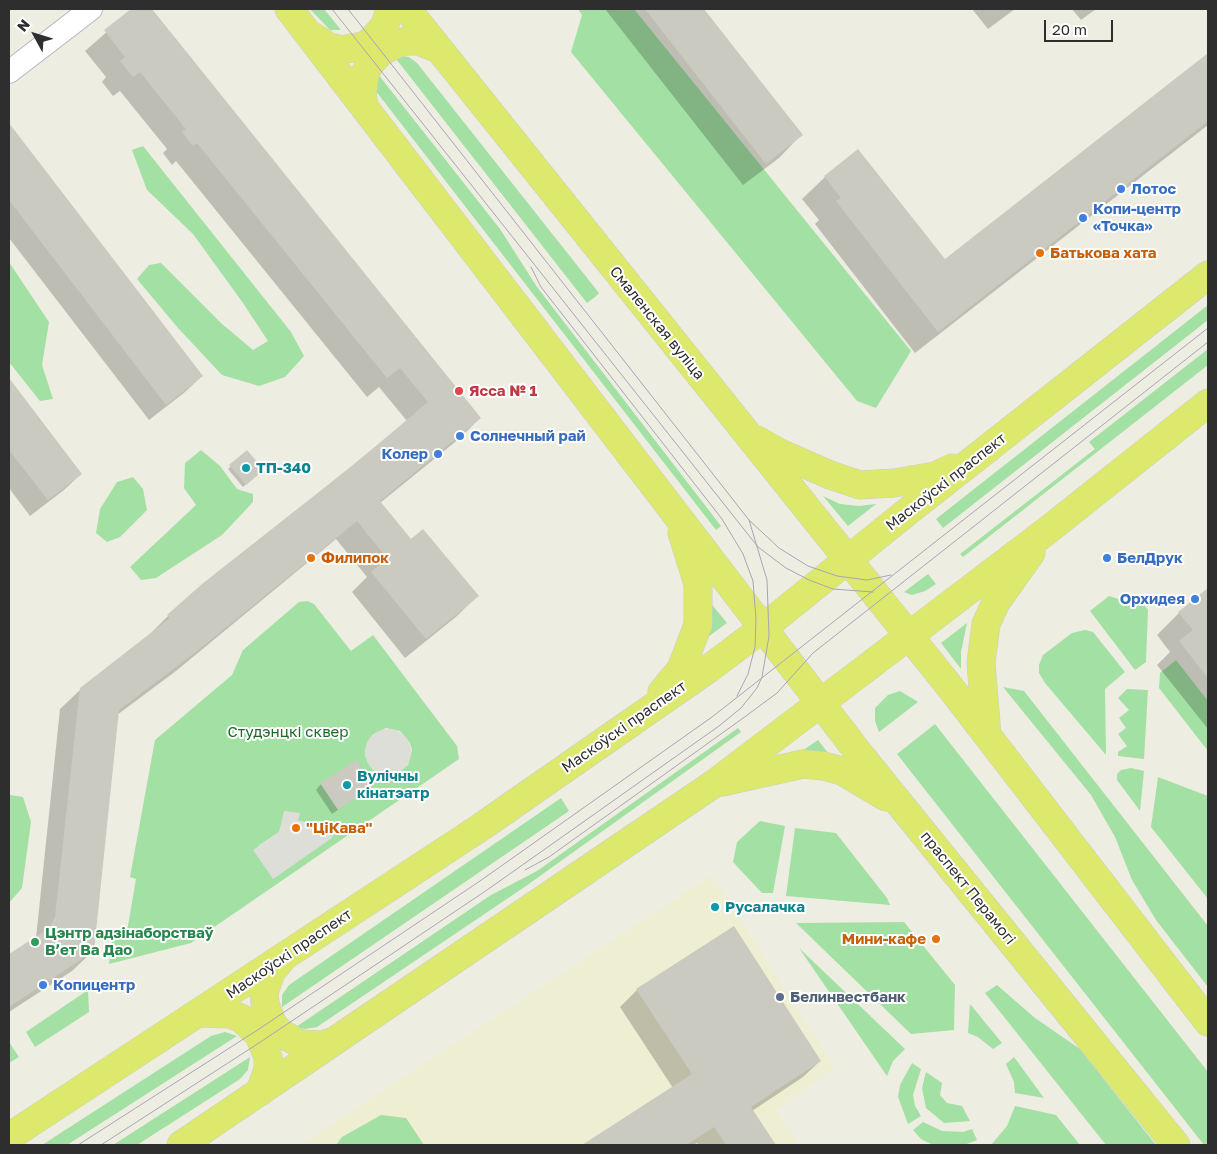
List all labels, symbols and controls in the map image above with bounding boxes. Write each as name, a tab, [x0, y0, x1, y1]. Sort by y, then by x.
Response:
north arrow	[10, 10, 60, 60]
scale bar	[1047, 10, 1116, 42]
text: N	[13, 16, 33, 35]
text: 20 m	[1052, 20, 1087, 38]
place label: Лотос	[1131, 180, 1176, 198]
marker: Лотос	[1115, 183, 1127, 195]
place label: Копи-центр «Точка»	[1093, 200, 1181, 235]
marker: Копи-центр «Точка»	[1077, 212, 1089, 224]
place label: Батькова хата	[1050, 244, 1157, 262]
marker: Батькова хата	[1034, 247, 1046, 259]
street label: Смаленская вуліца	[606, 263, 708, 383]
place label: Ясса № 1	[469, 382, 537, 400]
marker: Ясса № 1	[453, 385, 465, 397]
place label: Солнечный рай	[470, 427, 586, 445]
street label: Маскоўскі праспект	[882, 429, 1010, 535]
marker: Солнечный рай	[454, 430, 466, 442]
place label: Колер	[381, 445, 428, 463]
marker: Колер	[432, 448, 444, 460]
place label: ТП-340	[256, 459, 311, 477]
marker: ТП-340	[240, 462, 252, 474]
place label: Филипок	[321, 549, 389, 567]
place label: БелДрук	[1117, 549, 1183, 567]
marker: Филипок	[305, 552, 317, 564]
marker: БелДрук	[1101, 552, 1113, 564]
place label: Орхидея	[1120, 590, 1185, 608]
marker: Орхидея	[1189, 593, 1201, 605]
street label: Маскоўскі праспект	[558, 677, 690, 777]
park label: Студэнцкі сквер	[227, 723, 349, 741]
place label: Вулічны кінатэатр	[357, 767, 429, 802]
marker: Вулічны кінатэатр	[341, 779, 353, 791]
place label: "ЦіКава"	[306, 819, 372, 837]
marker: "ЦіКава"	[290, 822, 302, 834]
street label: праспект Перамогі	[917, 828, 1019, 948]
place label: Русалачка	[725, 898, 805, 916]
marker: Русалачка	[709, 901, 721, 913]
street label: Маскоўскі праспект	[223, 905, 355, 1003]
place label: Цэнтр адзінаборстваў Вʼет Ва Дао	[45, 924, 213, 959]
place label: Мини-кафе	[842, 930, 926, 948]
marker: Мини-кафе	[930, 933, 942, 945]
marker: Цэнтр адзінаборстваў Вʼет Ва Дао	[29, 936, 41, 948]
place label: Копицентр	[53, 976, 135, 994]
marker: Копицентр	[37, 979, 49, 991]
place label: Белинвестбанк	[790, 988, 906, 1006]
marker: Белинвестбанк	[774, 991, 786, 1003]

